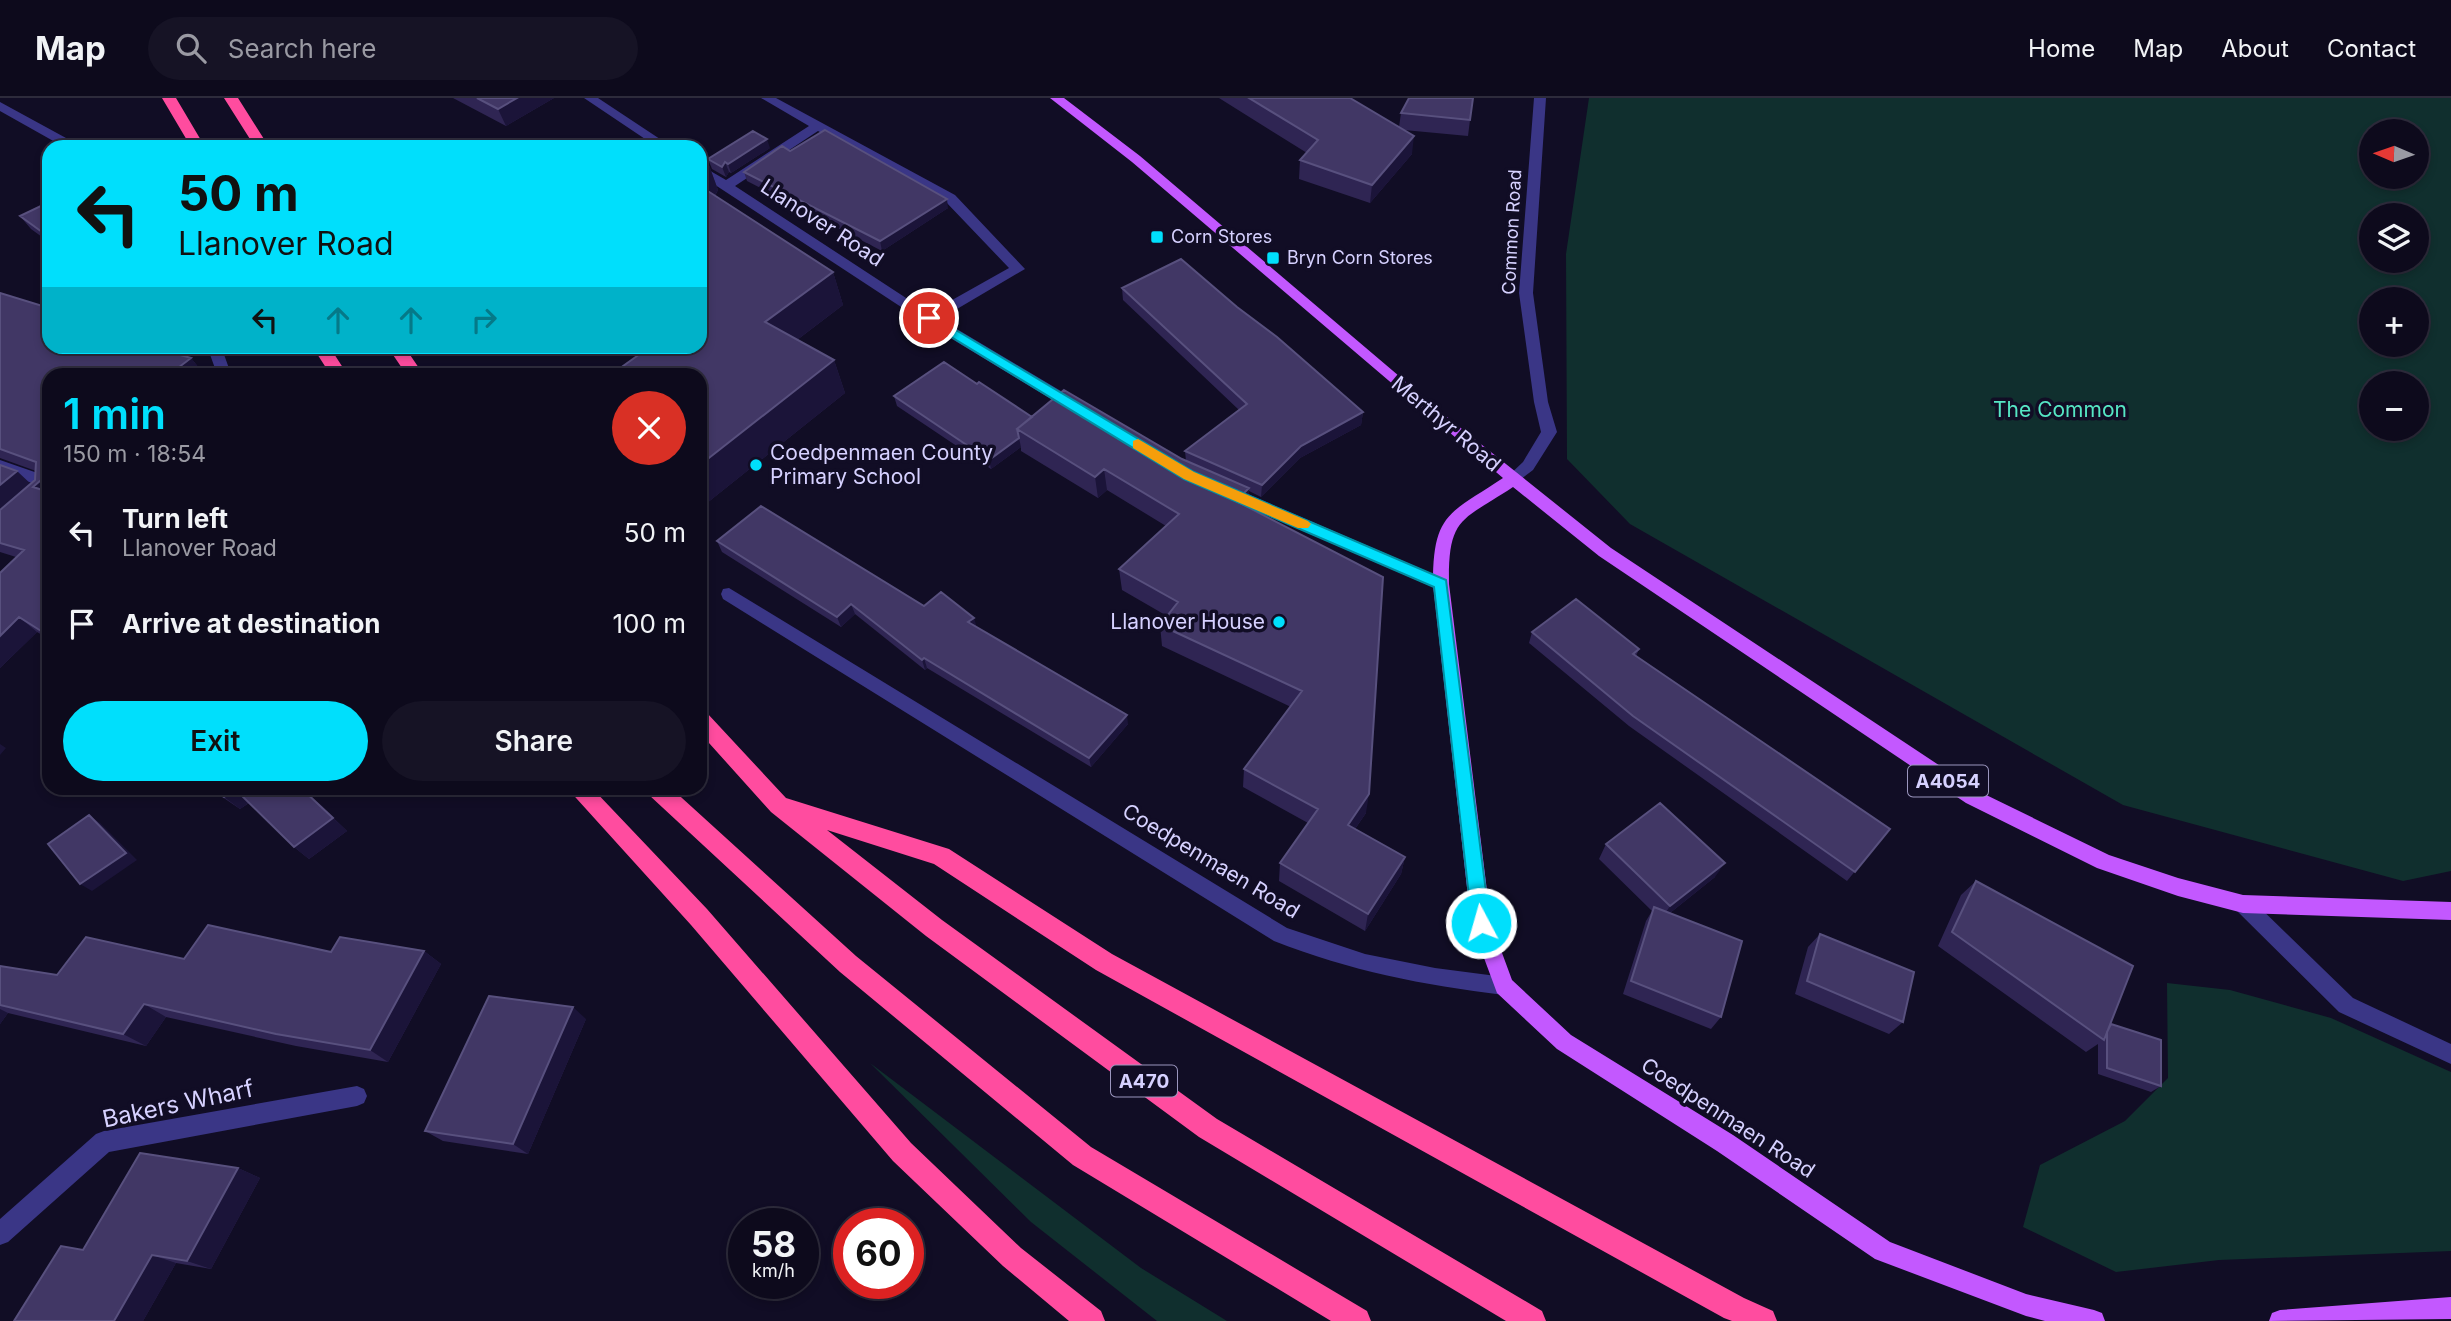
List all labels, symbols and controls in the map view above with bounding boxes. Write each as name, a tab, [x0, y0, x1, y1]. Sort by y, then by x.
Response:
search box	[148, 17, 638, 80]
text: Map	[35, 28, 106, 68]
icon: search	[172, 29, 210, 67]
text: Search here	[228, 33, 376, 64]
text: Home	[2028, 34, 2095, 63]
text: Map	[2133, 34, 2183, 63]
text: About	[2221, 34, 2289, 63]
text: Contact	[2327, 34, 2416, 63]
north arrow	[2359, 119, 2429, 189]
map controls	[2359, 119, 2429, 441]
text: 50 m	[178, 164, 299, 223]
icon: left	[63, 168, 154, 259]
street label: Common Road	[1498, 169, 1525, 295]
street label: Llanover Road	[756, 174, 888, 272]
button: layers	[2359, 203, 2429, 273]
text: Llanover Road	[178, 224, 394, 263]
place label: Corn Stores	[1171, 226, 1272, 247]
marker: Corn Stores	[1149, 229, 1165, 245]
place label: Bryn Corn Stores	[1287, 247, 1433, 268]
marker: Bryn Corn Stores	[1265, 250, 1281, 266]
button: +	[2359, 287, 2429, 357]
pin	[899, 288, 959, 348]
icon: arrive	[910, 299, 948, 337]
icon: left	[246, 301, 284, 339]
icon: ahead	[319, 301, 357, 339]
icon: ahead	[392, 301, 430, 339]
icon: right	[465, 301, 503, 339]
street label: Merthyr Road	[1387, 371, 1506, 476]
button: −	[2359, 371, 2429, 441]
text: 1 min	[63, 388, 166, 439]
button: close	[612, 391, 686, 465]
park label: The Common	[1993, 397, 2127, 422]
text: 150 m · 18:54	[63, 440, 206, 468]
place label: Coedpenmaen County Primary School	[770, 440, 993, 489]
marker: Coedpenmaen County Primary School	[748, 457, 764, 473]
text: Turn left	[122, 503, 228, 534]
icon: left	[63, 514, 101, 552]
text: 50 m	[624, 517, 686, 548]
text: Llanover Road	[122, 534, 277, 562]
icon: arrive	[63, 605, 101, 643]
text: Arrive at destination	[122, 608, 381, 639]
text: 100 m	[613, 608, 686, 639]
place label: Llanover House	[1110, 609, 1265, 634]
marker: Llanover House	[1271, 614, 1287, 630]
button: Exit	[63, 701, 368, 781]
button: Share	[382, 701, 686, 781]
road number: A4054	[1908, 766, 1988, 796]
street label: Coedpenmaen Road	[1118, 798, 1304, 923]
position arrow	[1444, 886, 1518, 960]
street label: Coedpenmaen Road	[1637, 1052, 1820, 1183]
road number: A470	[1111, 1065, 1177, 1096]
street label: Bakers Wharf	[100, 1073, 256, 1134]
speed limit sign: 60	[833, 1208, 924, 1299]
text: 58	[751, 1223, 796, 1265]
text: km/h	[752, 1260, 795, 1281]

